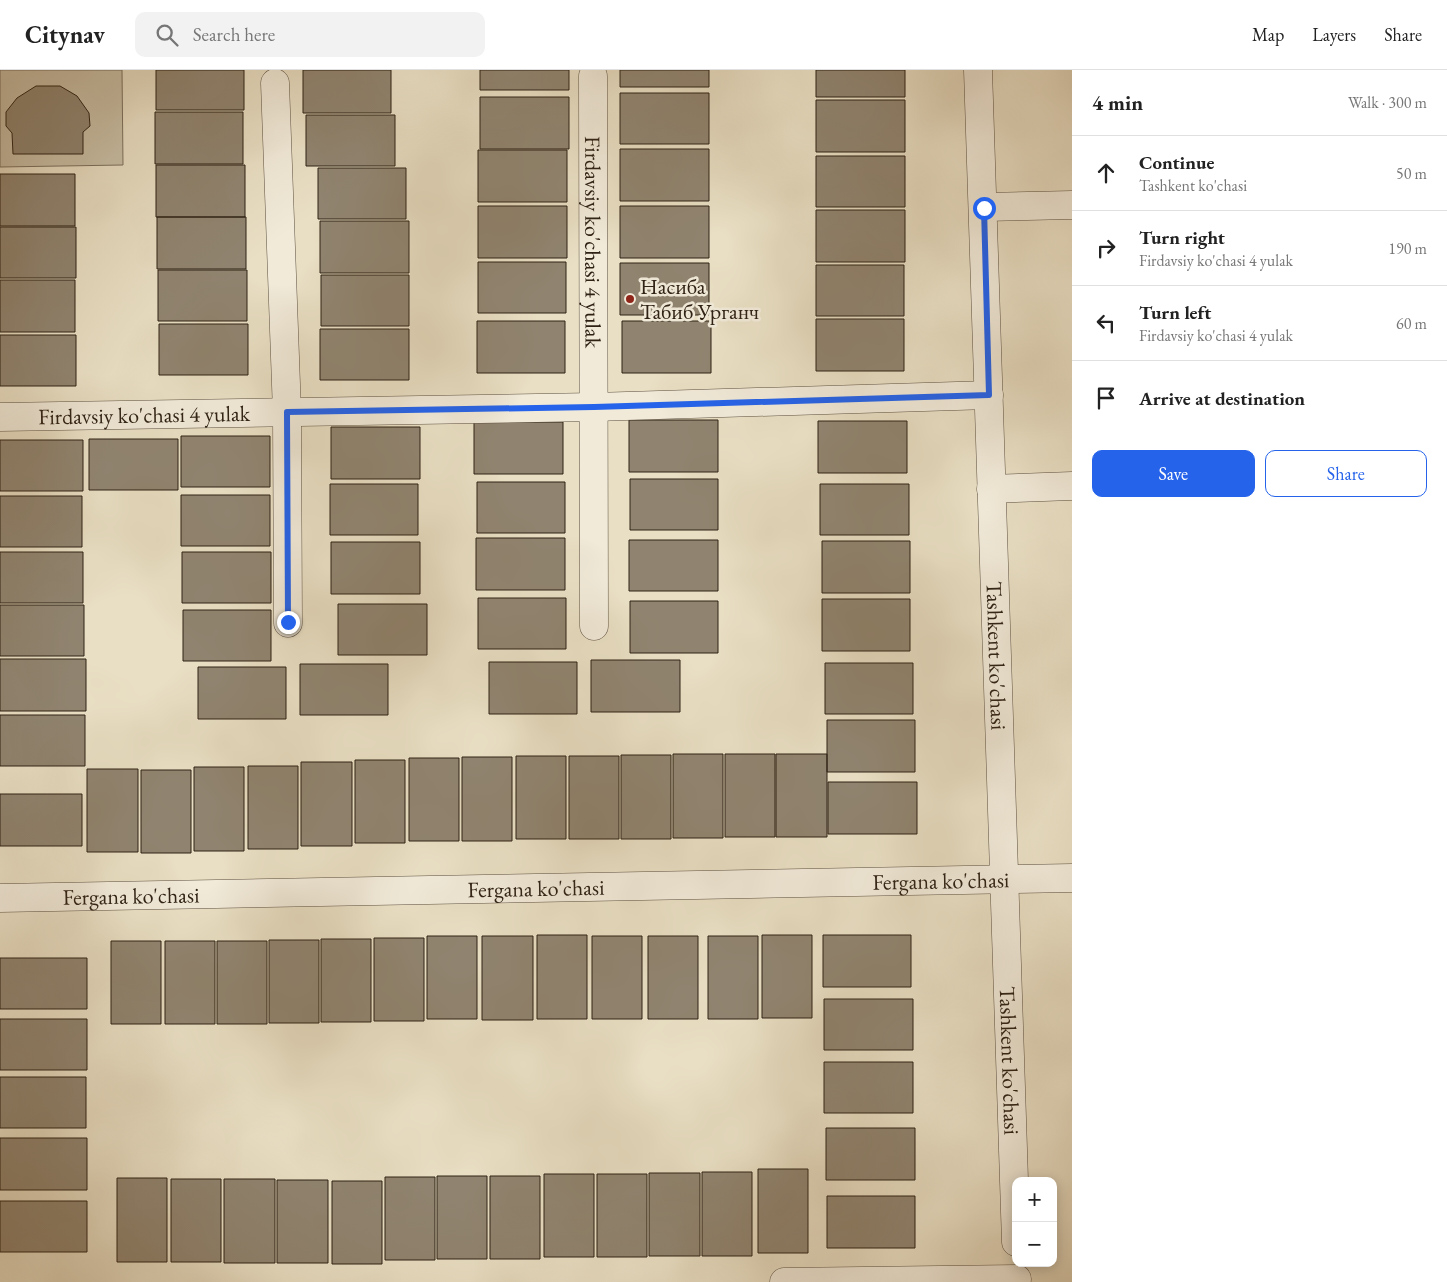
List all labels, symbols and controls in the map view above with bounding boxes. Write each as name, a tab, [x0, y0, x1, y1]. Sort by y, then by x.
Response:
search box	[135, 12, 485, 57]
text: Citynav	[25, 19, 105, 50]
icon: search	[153, 21, 181, 49]
text: Search here	[193, 22, 275, 47]
text: Map	[1252, 23, 1284, 46]
text: Layers	[1312, 23, 1356, 46]
text: Share	[1384, 23, 1422, 46]
text: 4 min	[1092, 89, 1143, 116]
text: Walk · 300 m	[1348, 92, 1427, 113]
street label: Firdavsiy ko'chasi 4 yulak	[579, 136, 608, 349]
text: Continue	[1139, 150, 1214, 175]
icon: ahead	[1092, 159, 1120, 187]
text: 50 m	[1396, 163, 1427, 184]
text: Tashkent ko'chasi	[1139, 175, 1247, 196]
route start	[973, 197, 996, 220]
text: Turn right	[1139, 225, 1225, 250]
icon: right	[1092, 234, 1120, 262]
text: 190 m	[1388, 238, 1427, 259]
text: Firdavsiy ko'chasi 4 yulak	[1139, 250, 1293, 271]
place label: Насиба Табиб Урганч	[640, 272, 759, 326]
marker: Насиба Табиб Урганч	[624, 293, 636, 305]
text: Turn left	[1139, 300, 1211, 325]
icon: left	[1092, 309, 1120, 337]
text: 60 m	[1396, 313, 1427, 334]
text: Firdavsiy ko'chasi 4 yulak	[1139, 325, 1293, 346]
icon: arrive	[1092, 384, 1120, 412]
text: Arrive at destination	[1139, 386, 1305, 411]
street label: Firdavsiy ko'chasi 4 yulak	[38, 398, 251, 431]
button: Save	[1092, 450, 1255, 497]
button: Share	[1265, 450, 1427, 497]
street label: Tashkent ko'chasi	[980, 581, 1014, 731]
route end	[277, 611, 300, 634]
street label: Fergana ko'chasi	[872, 865, 1010, 896]
street label: Fergana ko'chasi	[467, 872, 605, 904]
street label: Fergana ko'chasi	[62, 880, 200, 911]
street label: Tashkent ko'chasi	[993, 986, 1027, 1135]
map controls	[1012, 1177, 1057, 1267]
button: +	[1012, 1177, 1057, 1222]
button: −	[1012, 1222, 1057, 1267]

